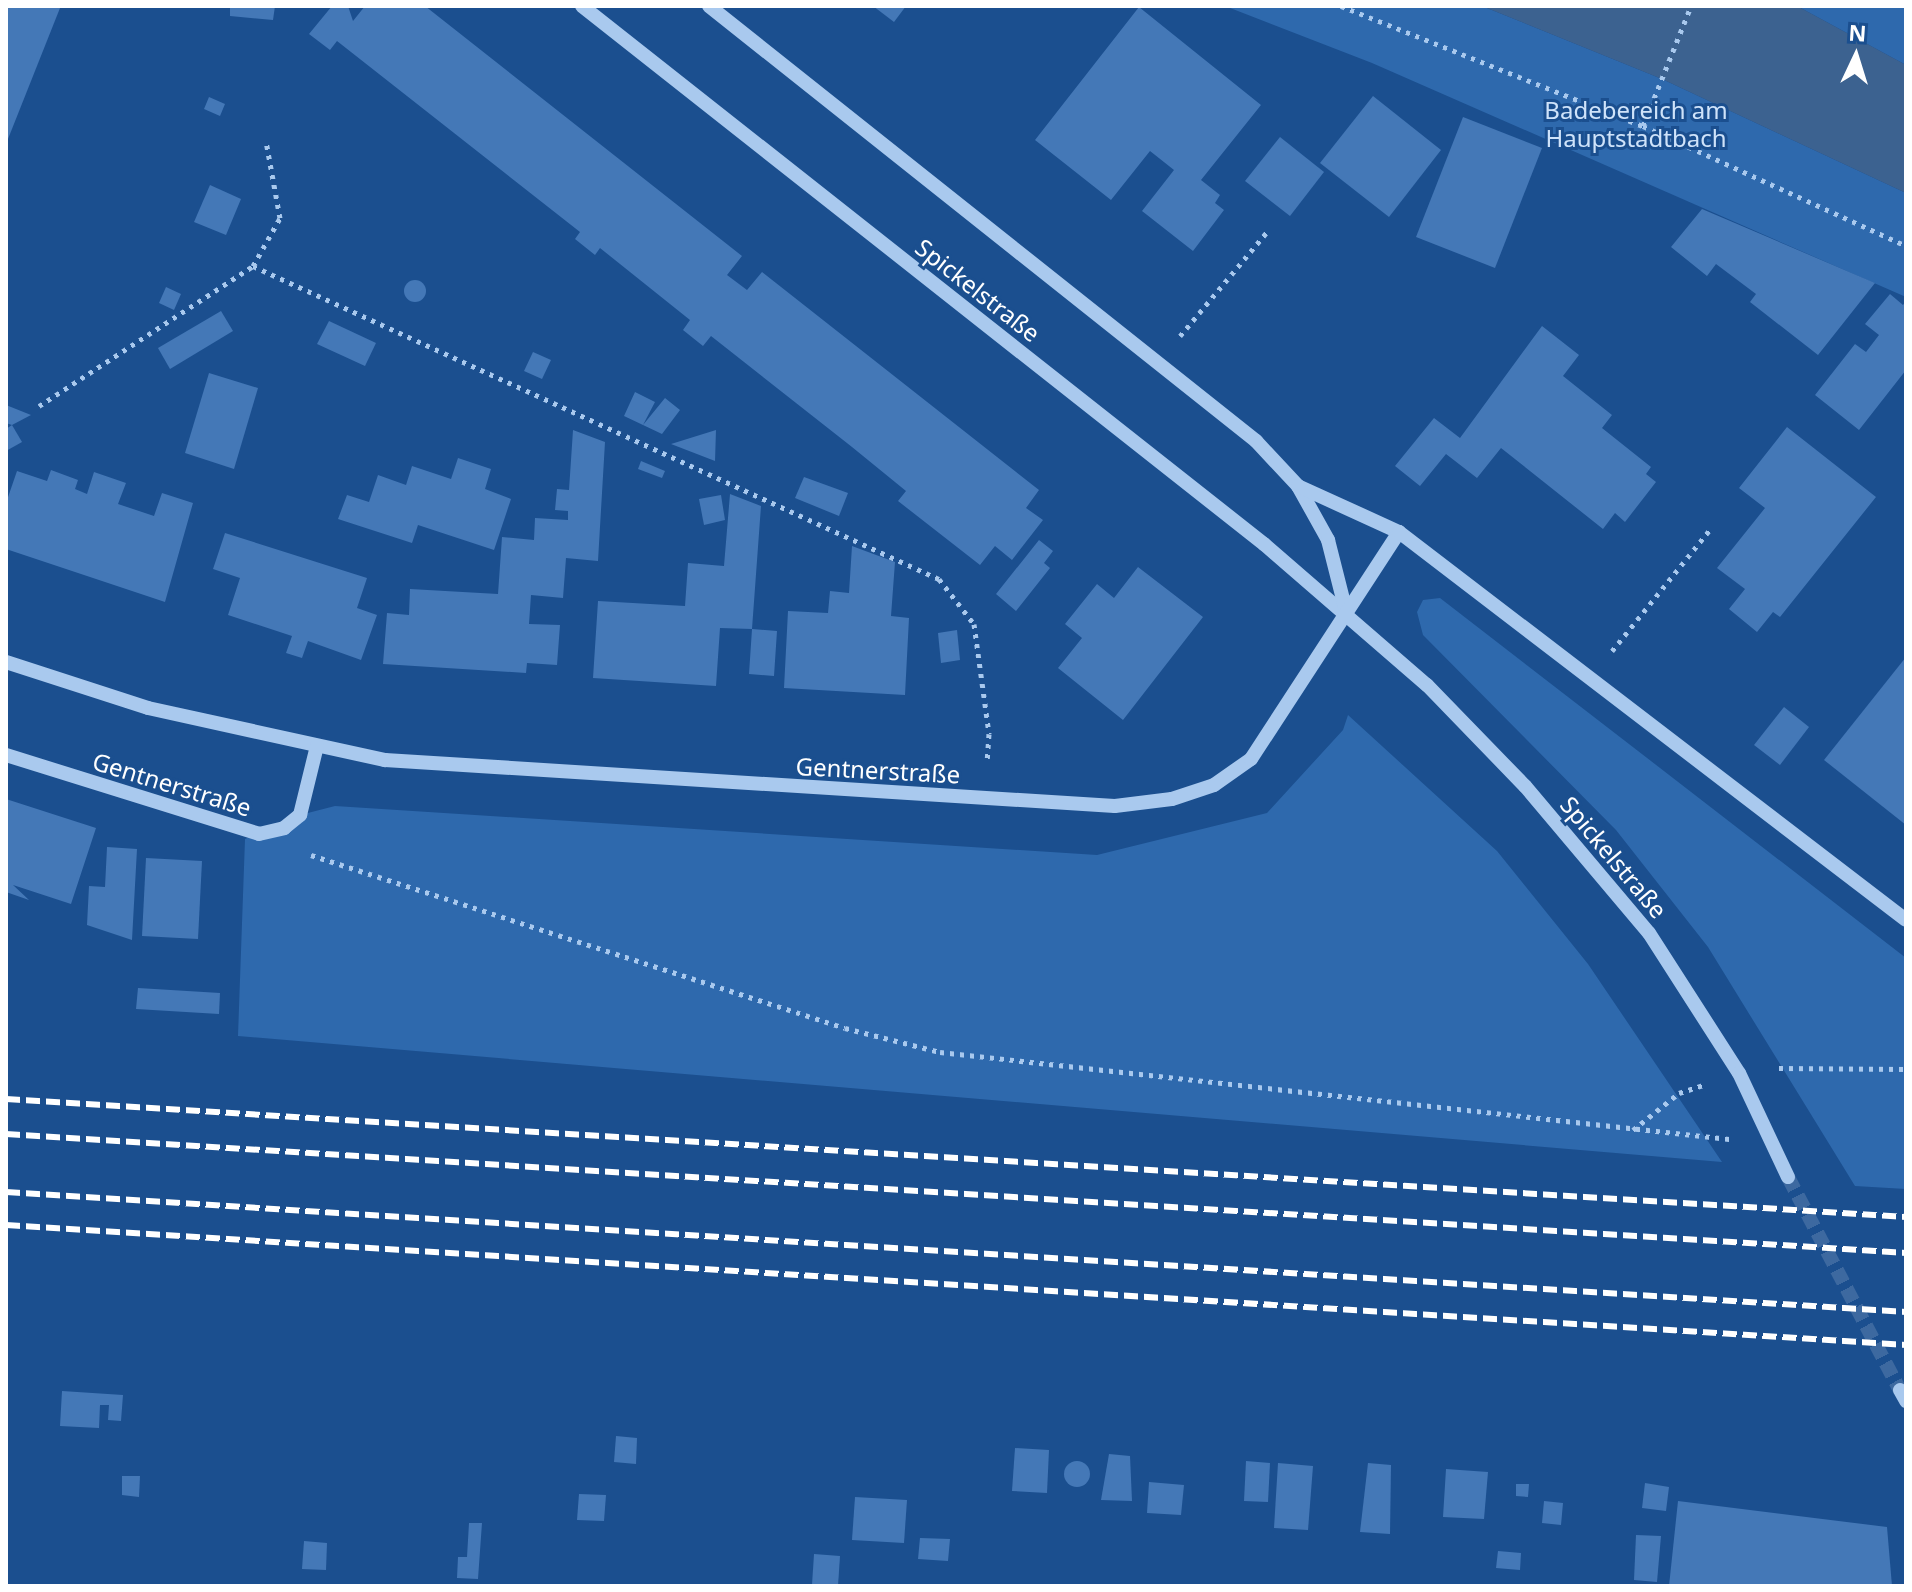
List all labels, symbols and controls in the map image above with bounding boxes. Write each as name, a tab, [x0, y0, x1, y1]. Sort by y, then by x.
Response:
north arrow	[1816, 16, 1896, 96]
text: N	[1848, 16, 1868, 48]
park label: Badebereich am Hauptstadtbach	[1544, 96, 1728, 152]
street label: Spickelstraße	[910, 233, 1046, 347]
street label: Gentnerstraße	[89, 746, 255, 822]
street label: Gentnerstraße	[795, 751, 961, 789]
street label: Spickelstraße	[1555, 790, 1673, 924]

